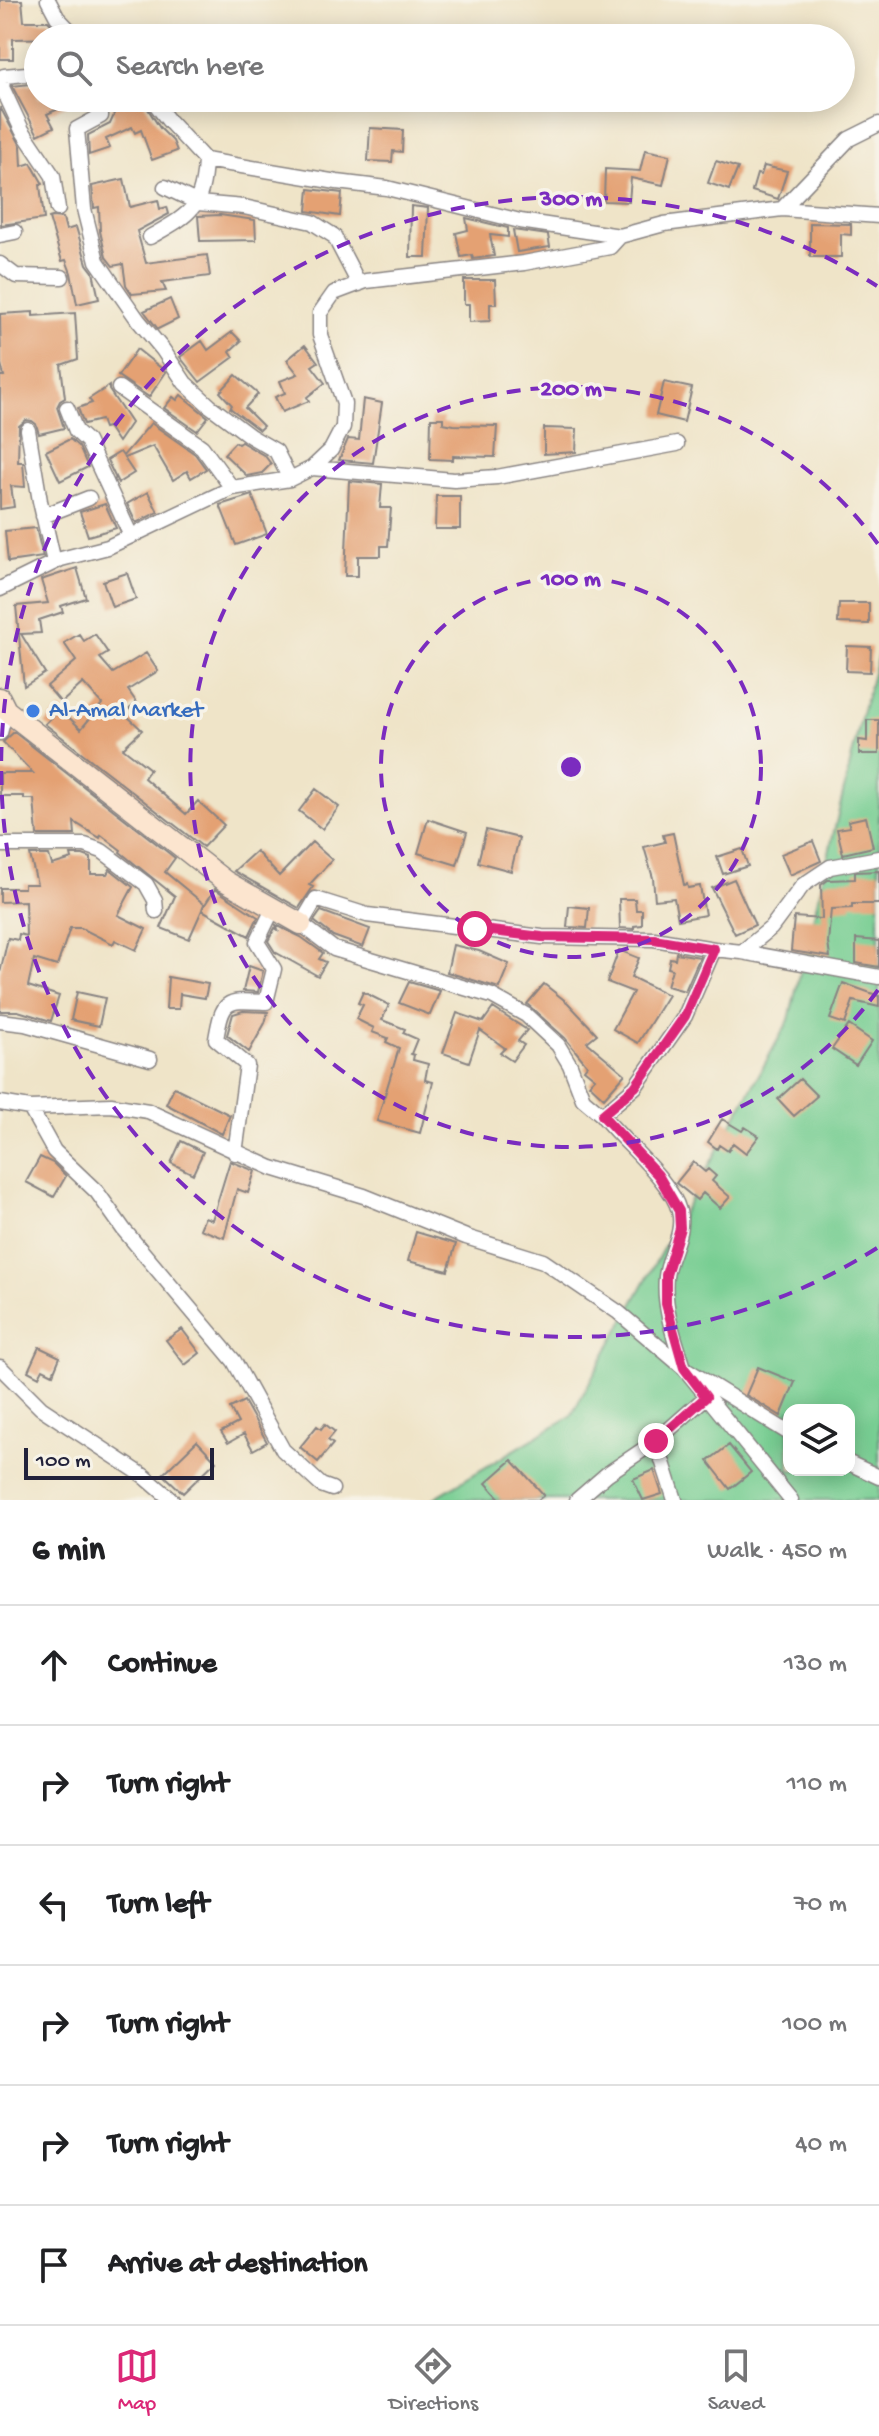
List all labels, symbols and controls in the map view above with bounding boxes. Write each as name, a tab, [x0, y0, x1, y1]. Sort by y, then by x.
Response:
search box	[24, 24, 855, 112]
icon: search	[52, 46, 96, 90]
text: Search here	[116, 51, 264, 86]
text: 300 m	[539, 186, 602, 215]
text: 200 m	[540, 376, 602, 405]
text: 100 m	[540, 566, 601, 595]
place label: Al-Amal Market	[49, 697, 205, 726]
marker: Al-Amal Market	[24, 702, 42, 720]
centre of rings	[557, 753, 585, 781]
route start	[457, 911, 493, 947]
map controls	[783, 1404, 855, 1476]
button: layers	[783, 1404, 855, 1476]
route end	[638, 1423, 674, 1459]
scale bar	[24, 1444, 214, 1480]
text: 100 m	[36, 1449, 91, 1475]
text: 6 min	[32, 1532, 105, 1572]
text: Walk · 450 m	[707, 1537, 847, 1568]
icon: ahead	[32, 1643, 76, 1687]
text: Continue	[108, 1648, 217, 1683]
text: 130 m	[784, 1650, 847, 1681]
icon: right	[32, 1763, 76, 1807]
text: Turn right	[108, 1768, 228, 1803]
text: 110 m	[787, 1770, 847, 1801]
icon: left	[32, 1883, 76, 1927]
text: Turn left	[108, 1888, 209, 1923]
text: 70 m	[794, 1890, 847, 1921]
icon: right	[32, 2003, 76, 2047]
text: Turn right	[108, 2008, 228, 2043]
text: 100 m	[782, 2010, 847, 2041]
icon: right	[32, 2123, 76, 2167]
text: Turn right	[108, 2128, 228, 2163]
text: 40 m	[795, 2130, 847, 2161]
icon: arrive	[32, 2243, 76, 2287]
text: Arrive at destination	[108, 2248, 368, 2283]
tab: Map	[115, 2344, 159, 2418]
tab: Directions	[389, 2344, 478, 2418]
tab: Saved	[708, 2344, 764, 2418]

